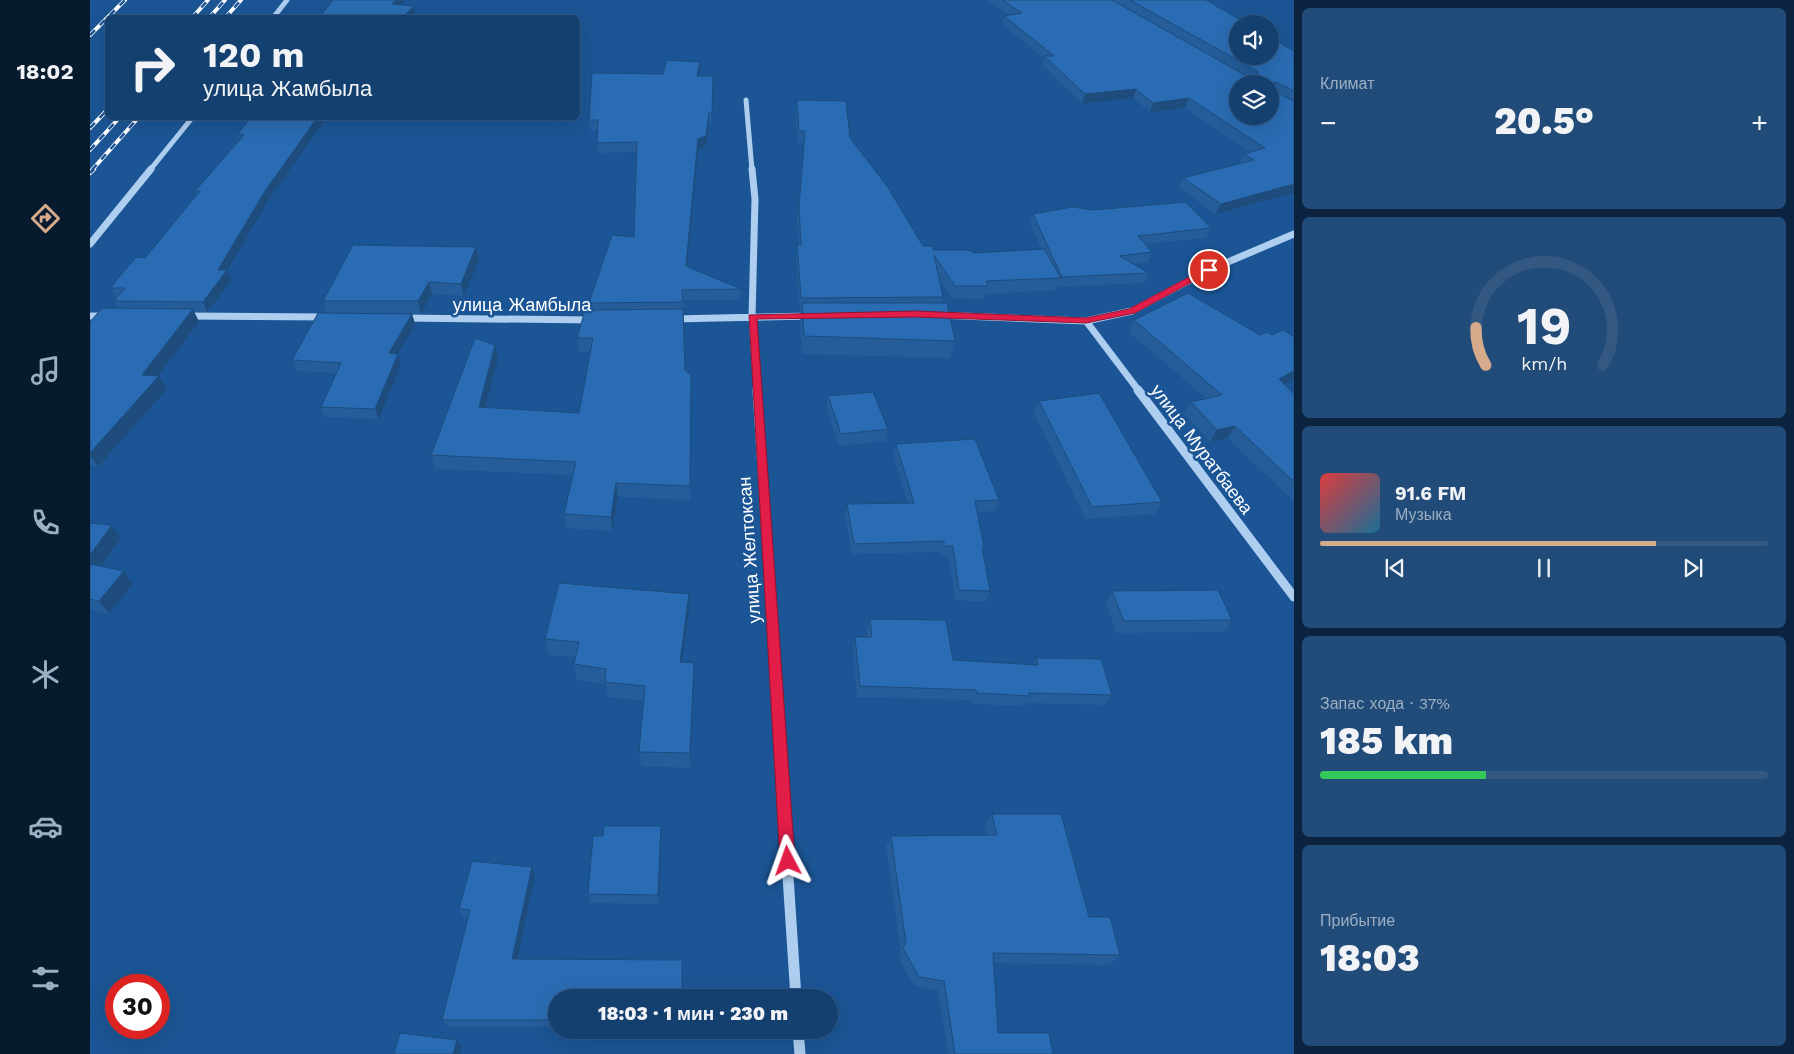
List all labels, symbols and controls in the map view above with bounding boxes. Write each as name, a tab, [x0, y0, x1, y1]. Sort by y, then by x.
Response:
map controls	[1229, 15, 1279, 125]
button: sound	[1229, 15, 1279, 65]
text: 120 m	[203, 34, 304, 76]
icon: right	[120, 35, 185, 100]
text: 18:02	[16, 59, 74, 84]
text: Климат	[1320, 74, 1374, 93]
button: layers	[1229, 75, 1279, 125]
text: улица Жамбыла	[203, 76, 372, 101]
text: 20.5°	[1494, 99, 1594, 143]
text: −	[1320, 106, 1337, 139]
text: +	[1751, 106, 1768, 139]
icon: directions	[28, 201, 63, 236]
pin	[1188, 249, 1230, 291]
icon: arrive	[1195, 256, 1223, 284]
street label: улица Жамбыла	[453, 294, 592, 315]
text: 19	[1517, 296, 1571, 357]
icon: music	[28, 353, 63, 388]
text: km/h	[1521, 353, 1567, 374]
street label: улица Муратбаева	[1146, 380, 1258, 519]
street label: улица Желтоксан	[733, 476, 765, 624]
text: 91.6 FM	[1395, 482, 1466, 505]
icon: phone	[28, 505, 63, 540]
text: Музыка	[1395, 505, 1452, 524]
icon: previous	[1381, 554, 1409, 582]
icon: pause	[1530, 554, 1558, 582]
icon: next	[1679, 554, 1707, 582]
icon: climate	[28, 657, 63, 692]
text: Запас хода · 37%	[1320, 694, 1450, 713]
text: 185 km	[1320, 719, 1453, 763]
icon: car	[28, 809, 63, 844]
position arrow	[761, 834, 813, 886]
text: Прибытие	[1320, 911, 1395, 930]
text: 18:03	[1320, 936, 1420, 980]
icon: filters	[28, 961, 63, 996]
speed limit sign: 30	[105, 974, 170, 1039]
text: 18:03 · 1 мин · 230 m	[598, 1002, 788, 1025]

